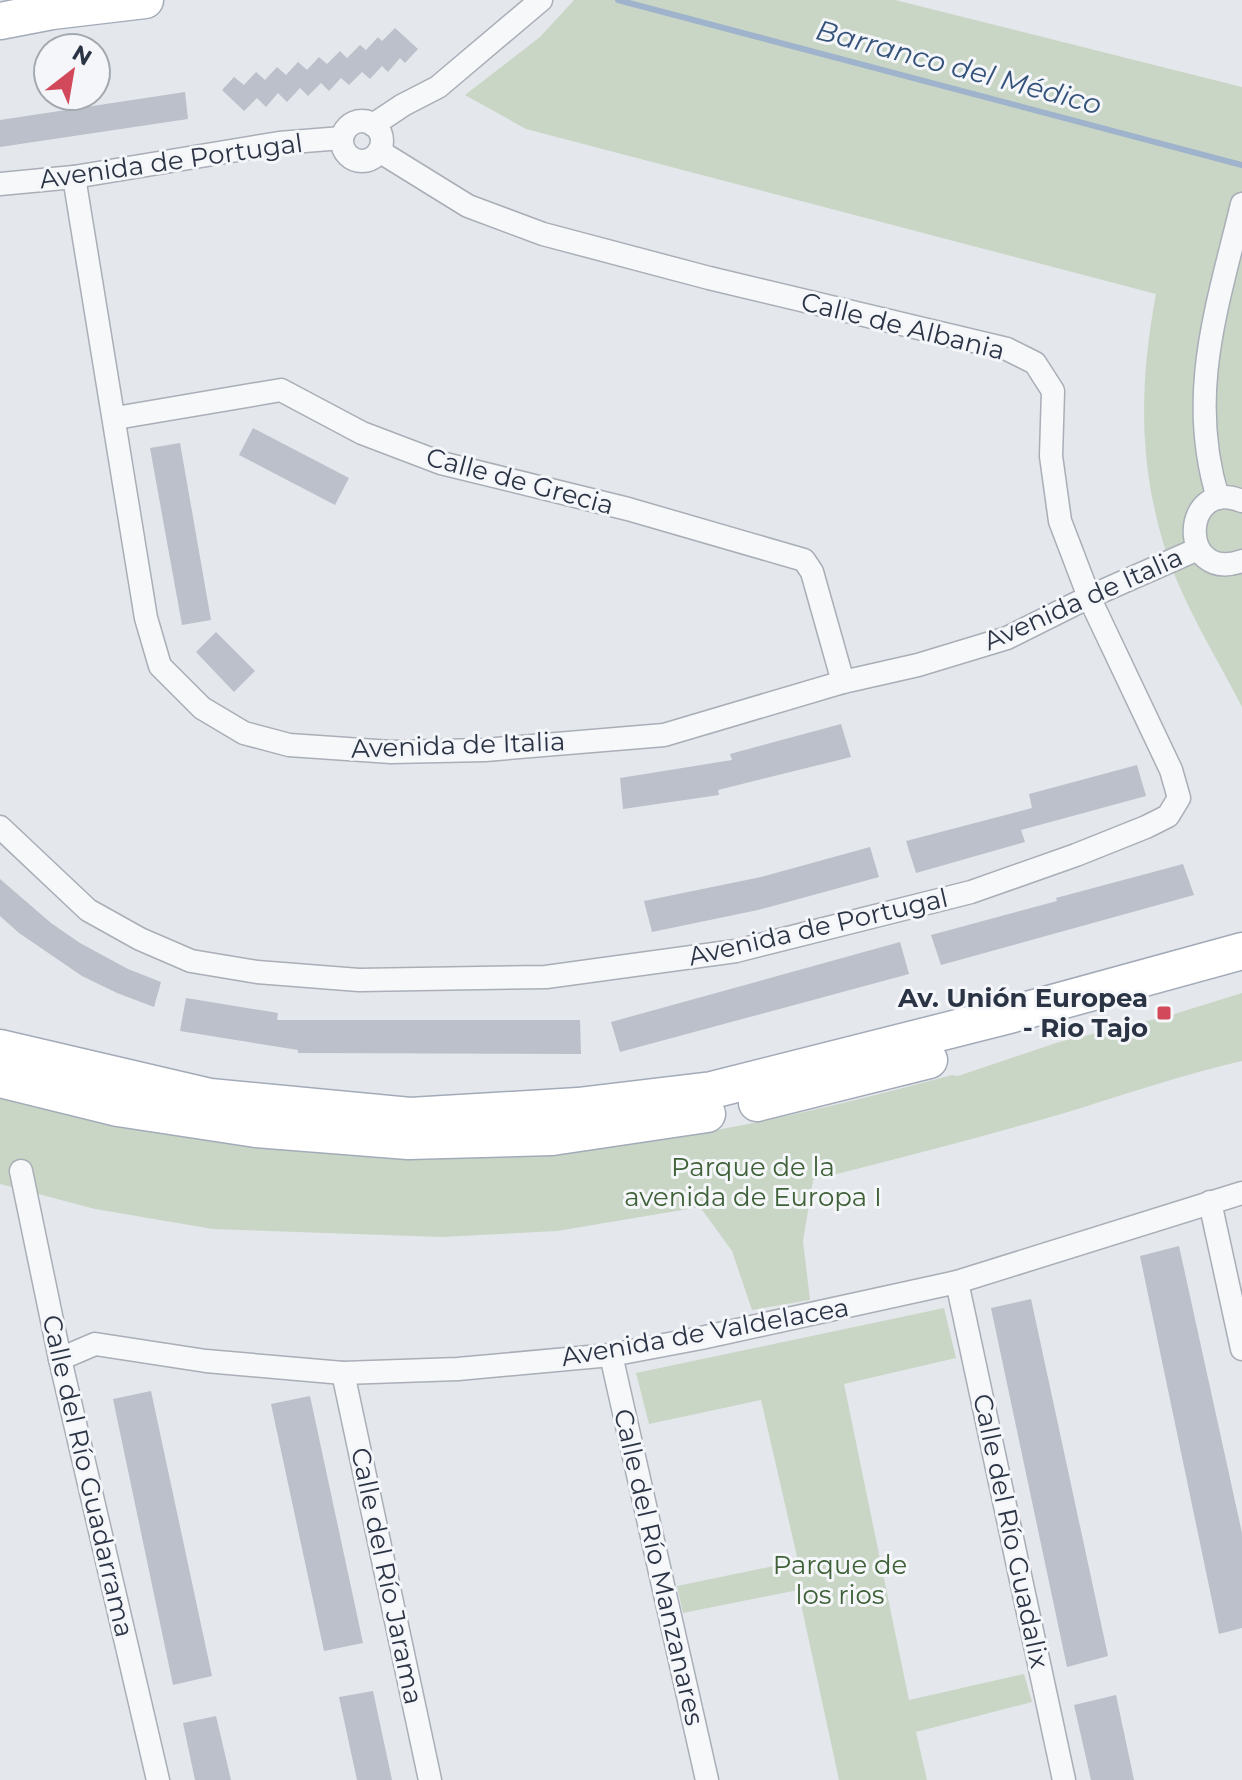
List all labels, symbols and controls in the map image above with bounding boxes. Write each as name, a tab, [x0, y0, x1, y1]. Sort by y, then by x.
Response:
water label: Barranco del Médico	[812, 12, 1106, 122]
north arrow	[32, 32, 112, 112]
text: N	[67, 39, 97, 71]
street label: Avenida de Portugal	[37, 127, 305, 195]
street label: Calle de Albania	[798, 285, 1008, 367]
street label: Calle de Grecia	[423, 441, 617, 521]
street label: Avenida de Italia	[979, 541, 1187, 657]
street label: Avenida de Italia	[350, 725, 566, 765]
street label: Avenida de Portugal	[685, 882, 951, 972]
place label: Av. Unión Europea - Rio Tajo	[897, 982, 1148, 1044]
marker: Av. Unión Europea - Rio Tajo	[1155, 1004, 1173, 1022]
park label: Parque de la avenida de Europa I	[624, 1151, 882, 1213]
street label: Avenida de Valdelacea	[559, 1291, 851, 1373]
street label: Calle del Río Guadarrama	[35, 1312, 141, 1640]
street label: Calle del Río Guadalix	[966, 1391, 1056, 1671]
street label: Calle del Río Manzanares	[607, 1406, 711, 1728]
street label: Calle del Río Jarama	[344, 1444, 430, 1708]
park label: Parque de los rios	[773, 1549, 907, 1611]

